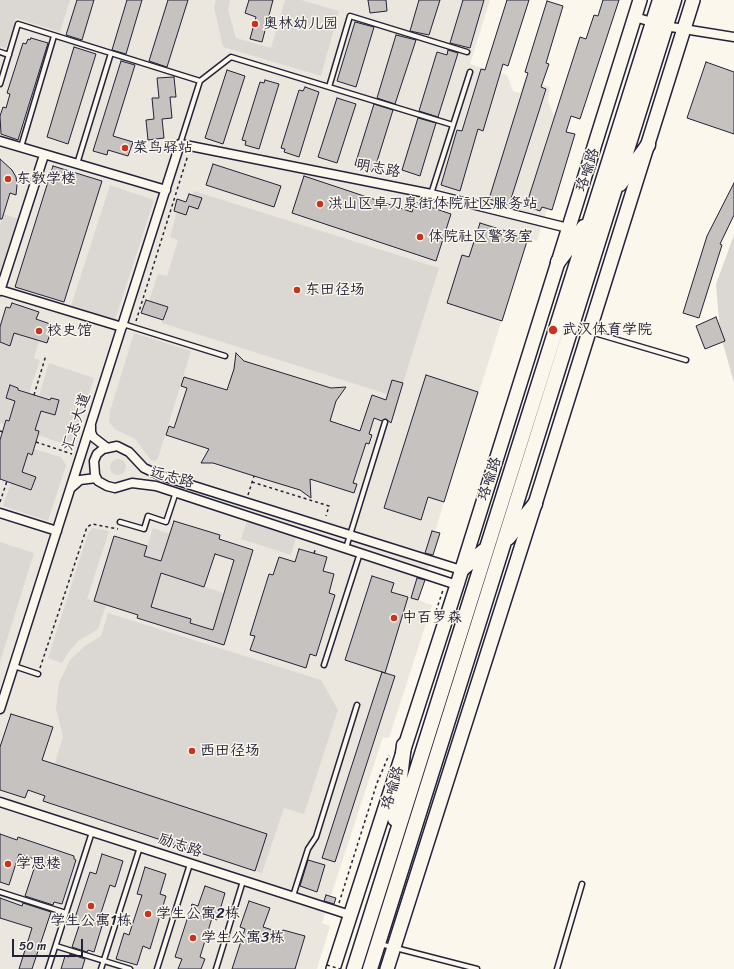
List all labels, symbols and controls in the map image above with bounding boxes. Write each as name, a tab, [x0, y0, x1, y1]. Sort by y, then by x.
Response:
place label: 奥林幼儿园	[263, 15, 338, 33]
marker: 奥林幼儿园	[250, 19, 260, 29]
place label: 菜鸟驿站	[133, 139, 193, 157]
marker: 菜鸟驿站	[120, 143, 130, 153]
street label: 珞喻路	[572, 146, 604, 194]
street label: 明志路	[354, 156, 402, 182]
place label: 东教学楼	[16, 170, 76, 188]
marker: 东教学楼	[3, 174, 13, 184]
place label: 洪山区卓刀泉街体院社区服务站	[328, 195, 538, 213]
marker: 洪山区卓刀泉街体院社区服务站	[315, 199, 325, 209]
place label: 体院社区警务室	[428, 228, 533, 246]
marker: 体院社区警务室	[415, 232, 425, 242]
place label: 东田径场	[305, 281, 365, 299]
marker: 东田径场	[292, 285, 302, 295]
place label: 武汉体育学院	[562, 321, 652, 339]
place label: 校史馆	[47, 322, 92, 340]
marker: 武汉体育学院	[547, 324, 559, 336]
marker: 校史馆	[34, 326, 44, 336]
street label: 汇志大道	[59, 391, 95, 453]
street label: 珞喻路	[474, 455, 506, 503]
street label: 远志路	[148, 463, 196, 493]
place label: 中百罗森	[402, 609, 462, 627]
marker: 中百罗森	[389, 613, 399, 623]
place label: 西田径场	[200, 742, 260, 760]
marker: 西田径场	[187, 746, 197, 756]
street label: 珞喻路	[378, 764, 408, 812]
street label: 励志路	[156, 830, 204, 862]
place label: 学思楼	[16, 855, 61, 873]
marker: 学思楼	[3, 859, 13, 869]
marker: 学生公寓1栋	[86, 901, 96, 911]
place label: 学生公寓2栋	[156, 905, 240, 923]
marker: 学生公寓2栋	[143, 909, 153, 919]
place label: 学生公寓1栋	[50, 912, 132, 930]
place label: 学生公寓3栋	[201, 929, 284, 947]
scale bar	[14, 931, 85, 957]
marker: 学生公寓3栋	[188, 933, 198, 943]
text: 50 m	[19, 935, 46, 957]

